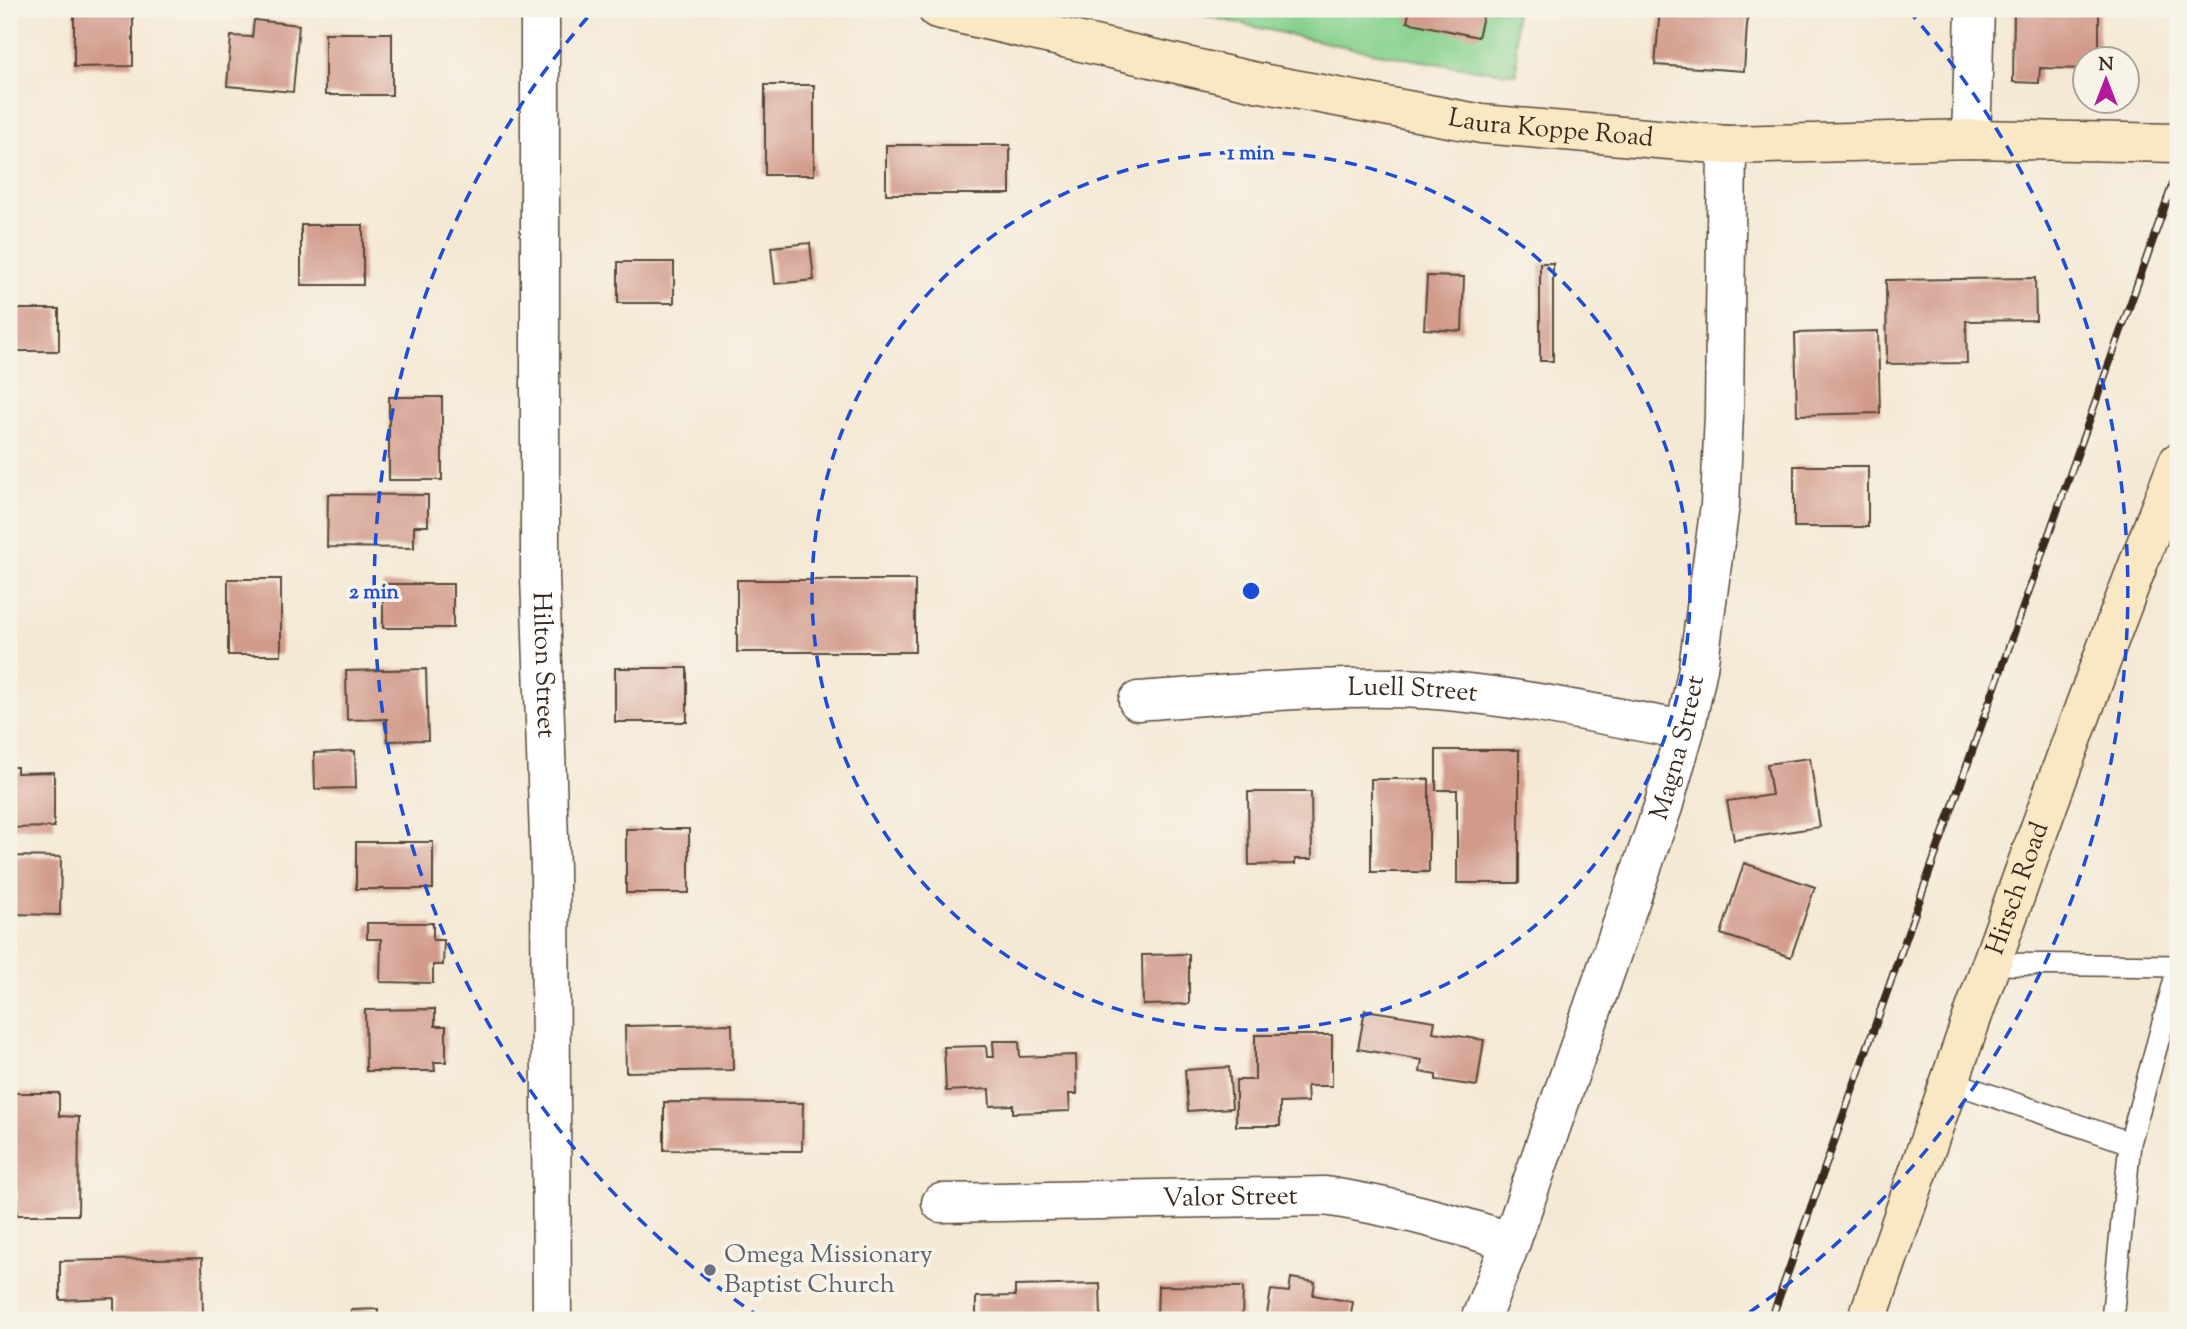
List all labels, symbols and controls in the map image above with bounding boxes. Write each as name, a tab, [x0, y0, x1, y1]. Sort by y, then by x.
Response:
north arrow	[2072, 46, 2142, 116]
text: N	[2098, 52, 2114, 79]
street label: Laura Koppe Road	[1445, 100, 1655, 157]
text: 1 min	[1227, 139, 1275, 169]
text: 2 min	[349, 578, 400, 608]
centre of rings	[1239, 579, 1263, 603]
street label: Hilton Street	[522, 591, 564, 739]
street label: Luell Street	[1347, 669, 1480, 712]
street label: Magna Street	[1641, 672, 1714, 825]
street label: Hirsch Road	[1977, 817, 2059, 960]
street label: Valor Street	[1162, 1178, 1298, 1217]
place label: Omega Missionary Baptist Church	[724, 1237, 933, 1304]
marker: Omega Missionary Baptist Church	[702, 1262, 718, 1278]

